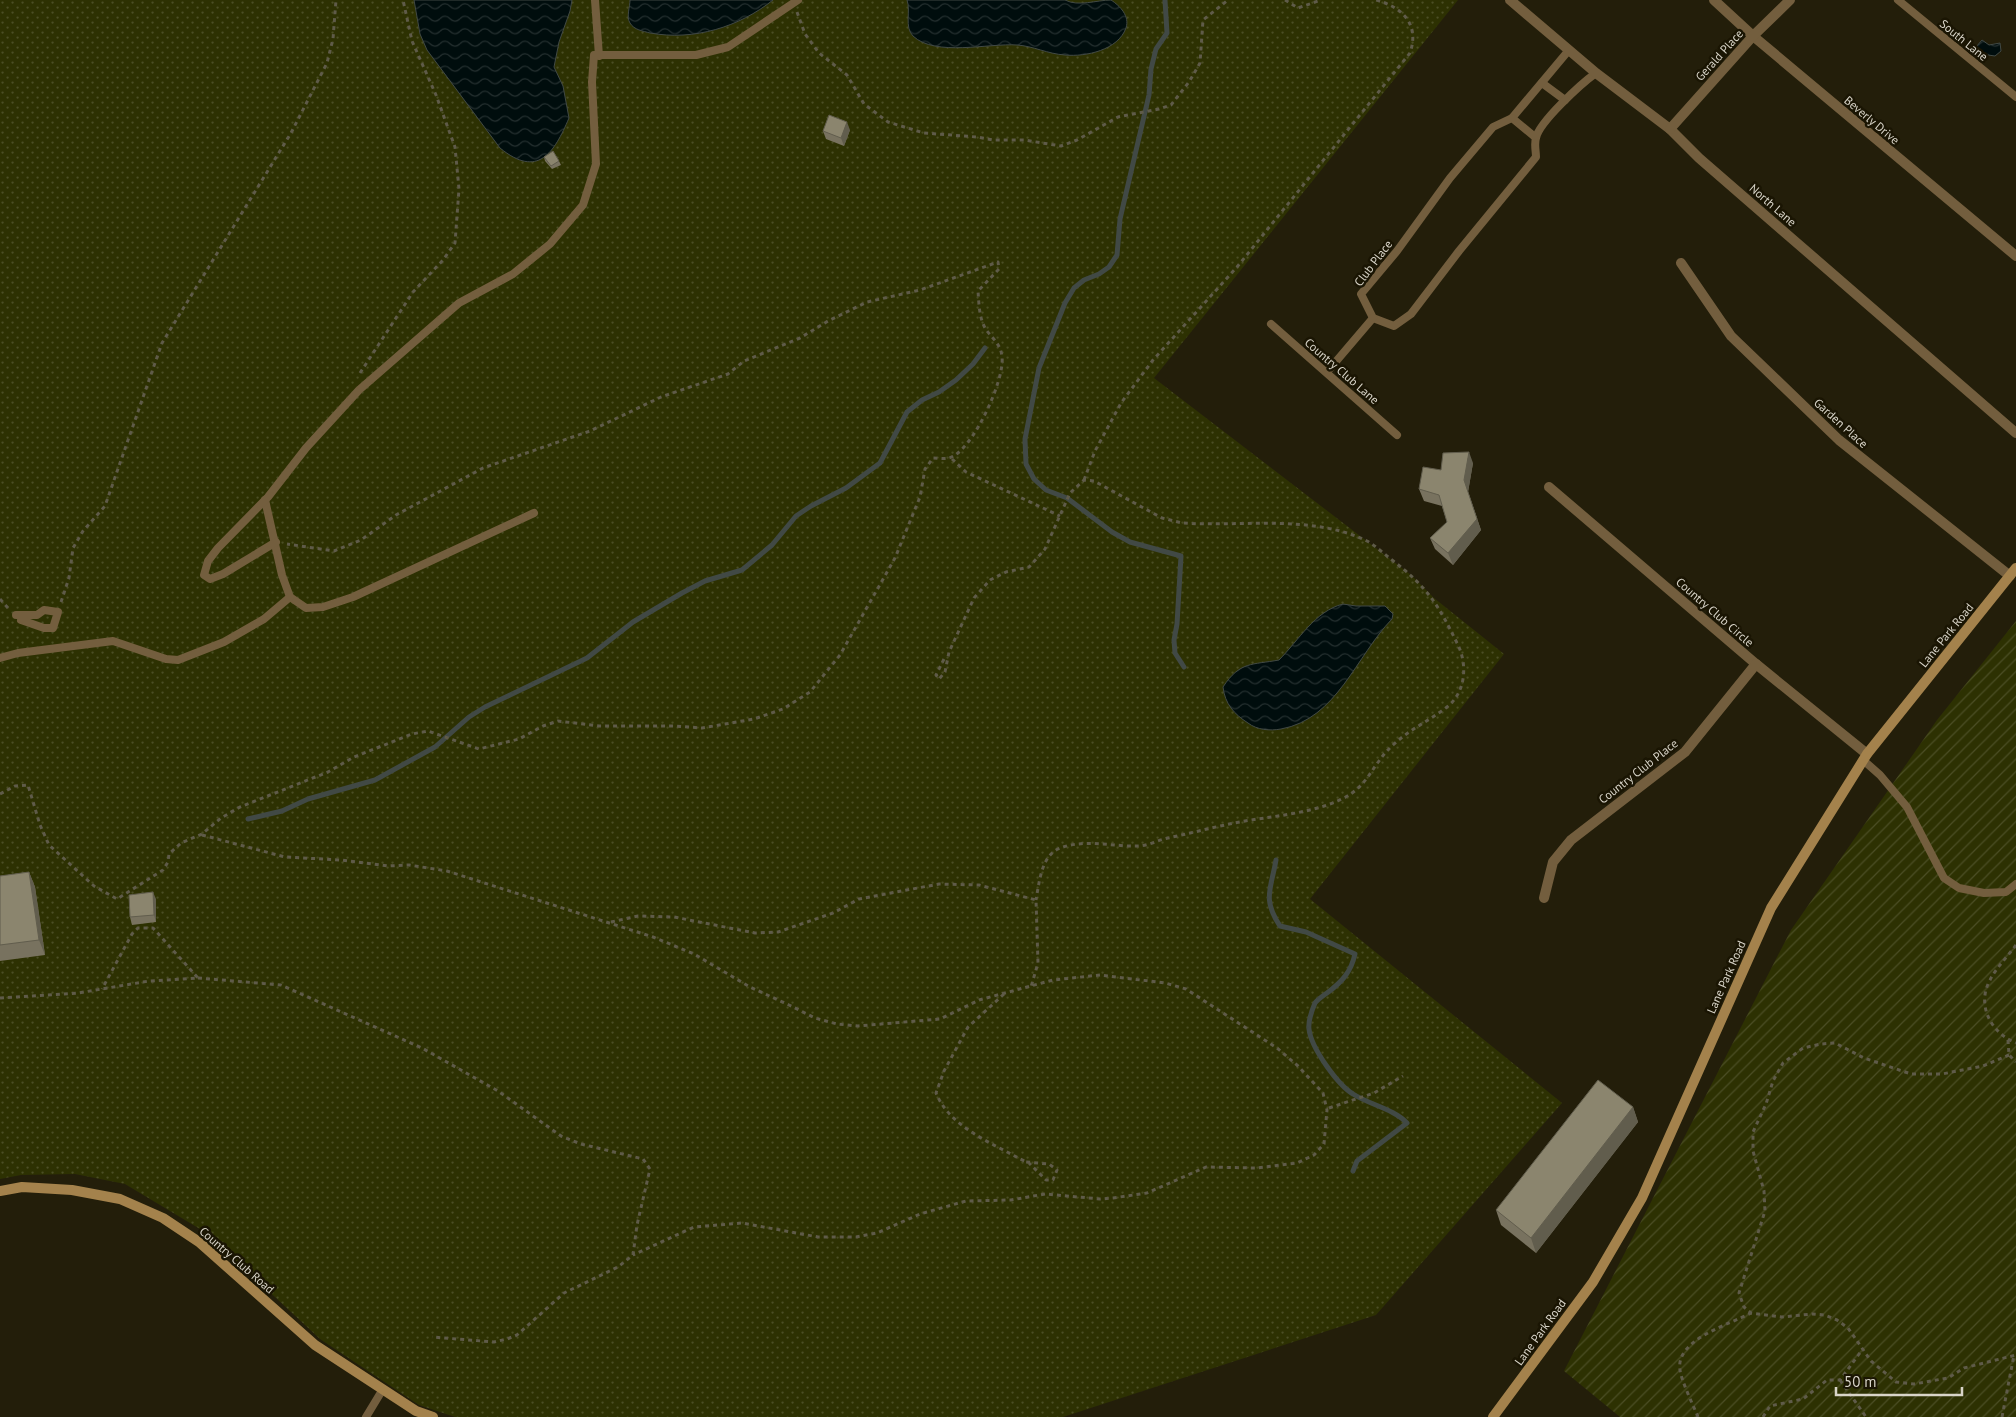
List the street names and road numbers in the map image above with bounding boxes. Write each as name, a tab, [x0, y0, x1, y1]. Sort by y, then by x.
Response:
street label: South Lane	[1937, 16, 1991, 64]
street label: Gerald Place	[1692, 26, 1746, 84]
street label: Beverly Drive	[1841, 93, 1903, 147]
street label: North Lane	[1746, 181, 1800, 229]
street label: Club Place	[1351, 237, 1395, 289]
street label: Country Club Lane	[1302, 335, 1382, 407]
street label: Garden Place	[1811, 395, 1871, 451]
street label: Country Club Circle	[1673, 574, 1757, 650]
street label: Lane Park Road	[1916, 600, 1976, 670]
street label: Country Club Place	[1595, 735, 1681, 807]
street label: Lane Park Road	[1703, 938, 1749, 1016]
street label: Country Club Road	[196, 1223, 278, 1297]
street label: Lane Park Road	[1511, 1296, 1569, 1368]

